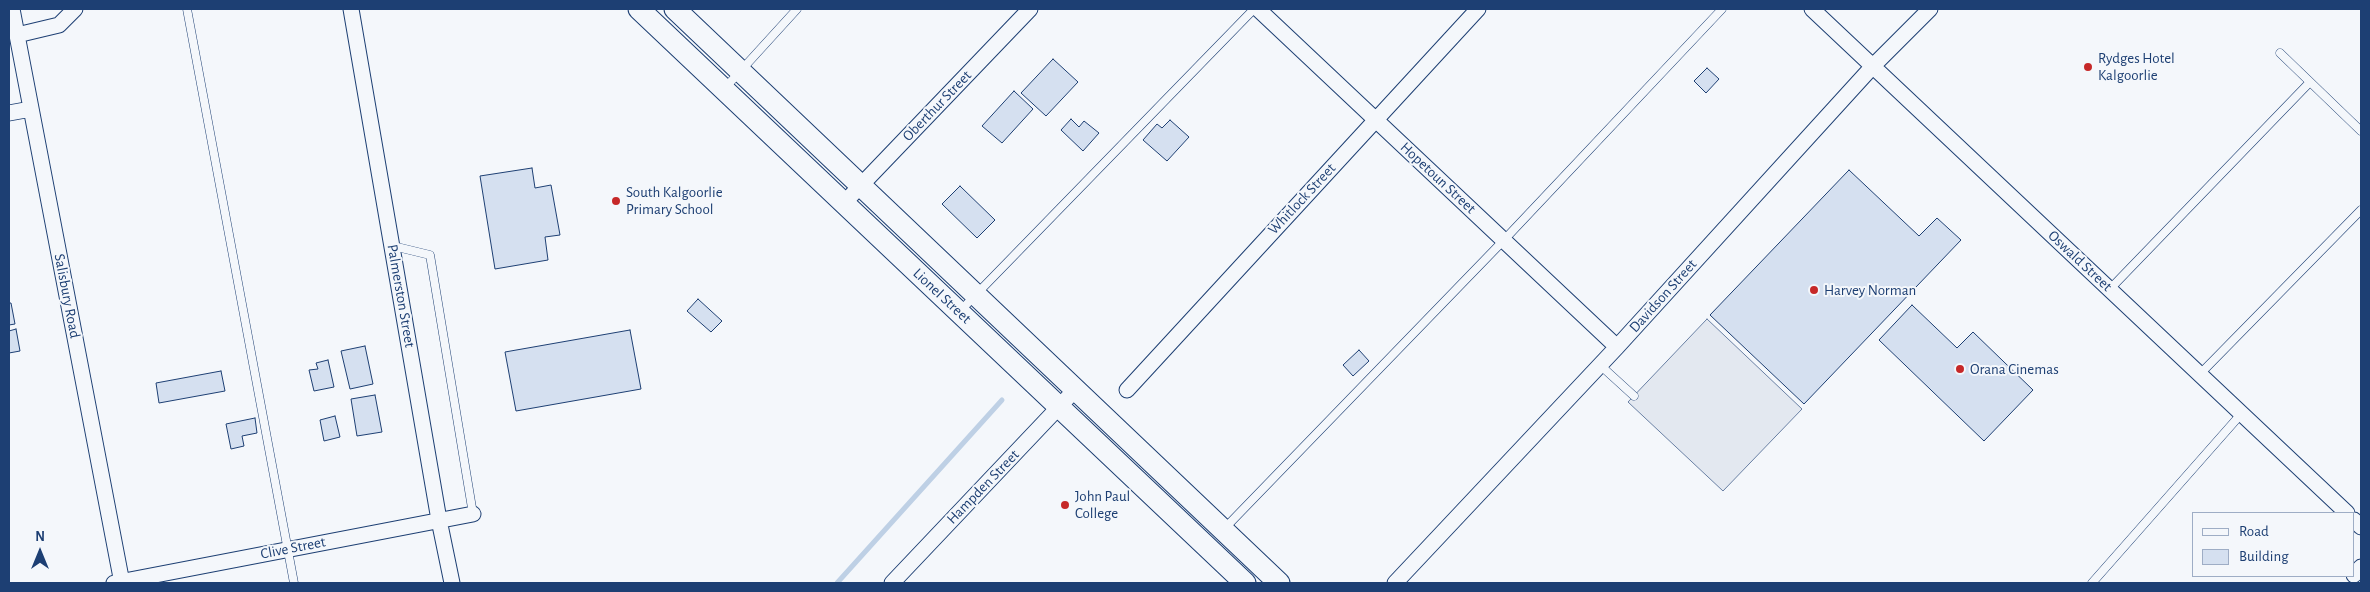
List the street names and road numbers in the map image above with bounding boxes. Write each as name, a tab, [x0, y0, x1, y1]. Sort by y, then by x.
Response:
street label: Oberthur Street	[899, 67, 975, 145]
street label: Hopetoun Street	[1396, 138, 1480, 218]
street label: Whitlock Street	[1264, 160, 1340, 238]
street label: Oswald Street	[2044, 227, 2116, 295]
street label: Palmerston Street	[383, 243, 419, 349]
street label: Salisbury Road	[50, 252, 84, 340]
street label: Davidson Street	[1625, 256, 1701, 336]
street label: Lionel Street	[909, 264, 975, 328]
street label: Hampden Street	[943, 446, 1023, 528]
street label: Clive Street	[259, 533, 327, 563]

